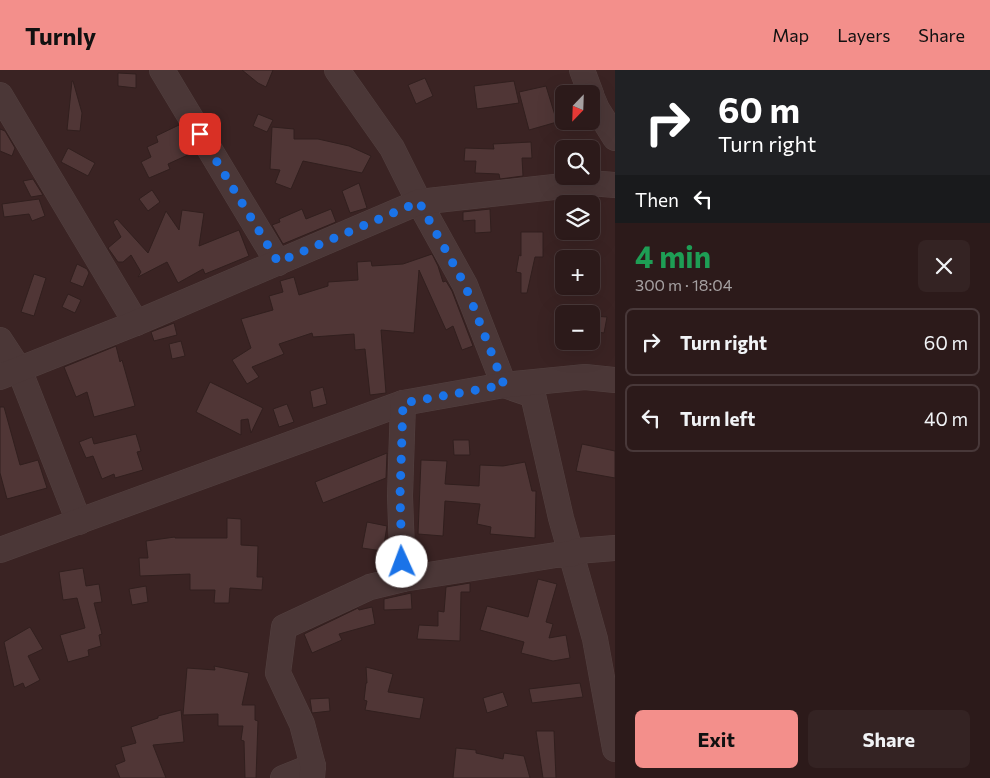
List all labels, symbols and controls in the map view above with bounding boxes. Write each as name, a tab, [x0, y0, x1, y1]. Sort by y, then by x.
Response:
text: Turnly	[25, 21, 96, 50]
text: Map	[772, 24, 809, 46]
text: Layers	[837, 24, 890, 46]
text: Share	[918, 24, 965, 46]
north arrow	[555, 85, 600, 130]
map controls	[555, 85, 600, 350]
text: 60 m	[718, 87, 800, 130]
icon: right	[635, 90, 700, 155]
pin	[179, 113, 221, 155]
icon: arrive	[186, 120, 214, 148]
text: Turn right	[718, 130, 816, 157]
button: search	[555, 140, 600, 185]
icon: left	[689, 185, 717, 213]
text: Then	[635, 188, 679, 211]
button: layers	[555, 195, 600, 240]
text: 4 min	[635, 237, 711, 274]
button: close	[918, 240, 970, 292]
button: +	[555, 250, 600, 295]
text: 300 m · 18:04	[635, 275, 732, 294]
button: −	[555, 305, 600, 350]
icon: right	[637, 328, 665, 356]
text: Turn right	[680, 331, 767, 354]
text: 60 m	[924, 331, 968, 354]
icon: left	[637, 404, 665, 432]
text: Turn left	[680, 407, 755, 430]
text: 40 m	[924, 407, 968, 430]
position arrow	[375, 535, 427, 587]
button: Exit	[635, 710, 798, 768]
button: Share	[808, 710, 970, 768]

